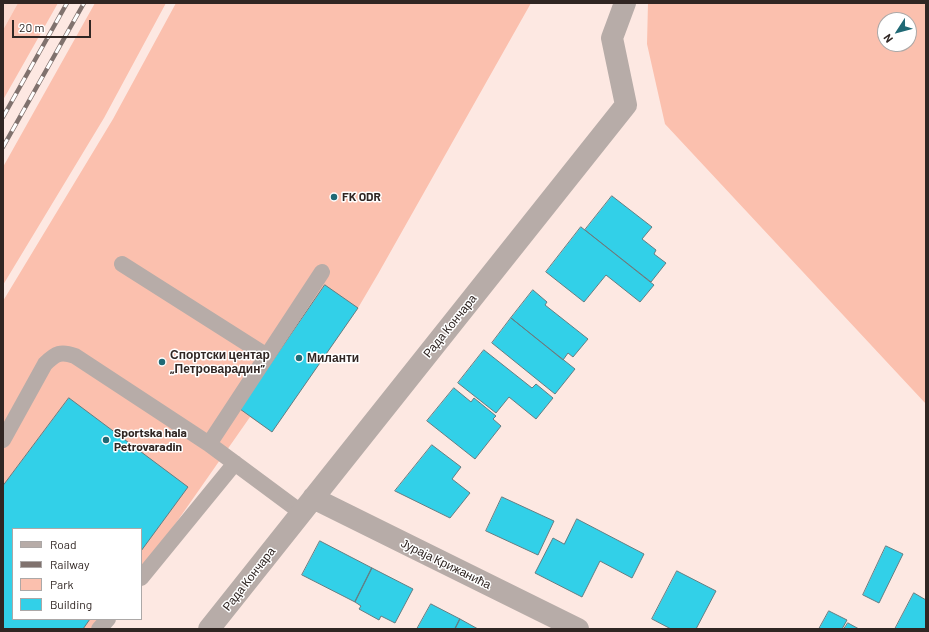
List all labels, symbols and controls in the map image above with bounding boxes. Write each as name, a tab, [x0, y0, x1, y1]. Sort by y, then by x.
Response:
scale bar	[14, 12, 93, 38]
north arrow	[877, 12, 917, 52]
text: 20 m	[19, 20, 45, 34]
text: N	[880, 32, 895, 46]
place label: FK ODR	[342, 190, 381, 204]
marker: FK ODR	[329, 192, 339, 202]
street label: Рада Кончара	[420, 292, 480, 360]
place label: Спортски центар „Петроварадин”	[170, 348, 270, 376]
place label: Миланти	[307, 351, 359, 365]
marker: Миланти	[294, 353, 304, 363]
marker: Спортски центар „Петроварадин”	[157, 357, 167, 367]
place label: Sportska hala Petrovaradin	[114, 426, 187, 454]
marker: Sportska hala Petrovaradin	[101, 435, 111, 445]
legend	[12, 528, 142, 620]
street label: Јураја Крижанића	[398, 536, 494, 592]
text: Road	[50, 537, 77, 551]
street label: Рада Кончара	[220, 544, 278, 614]
text: Railway	[50, 557, 89, 571]
text: Park	[50, 577, 74, 591]
text: Building	[50, 597, 92, 611]

